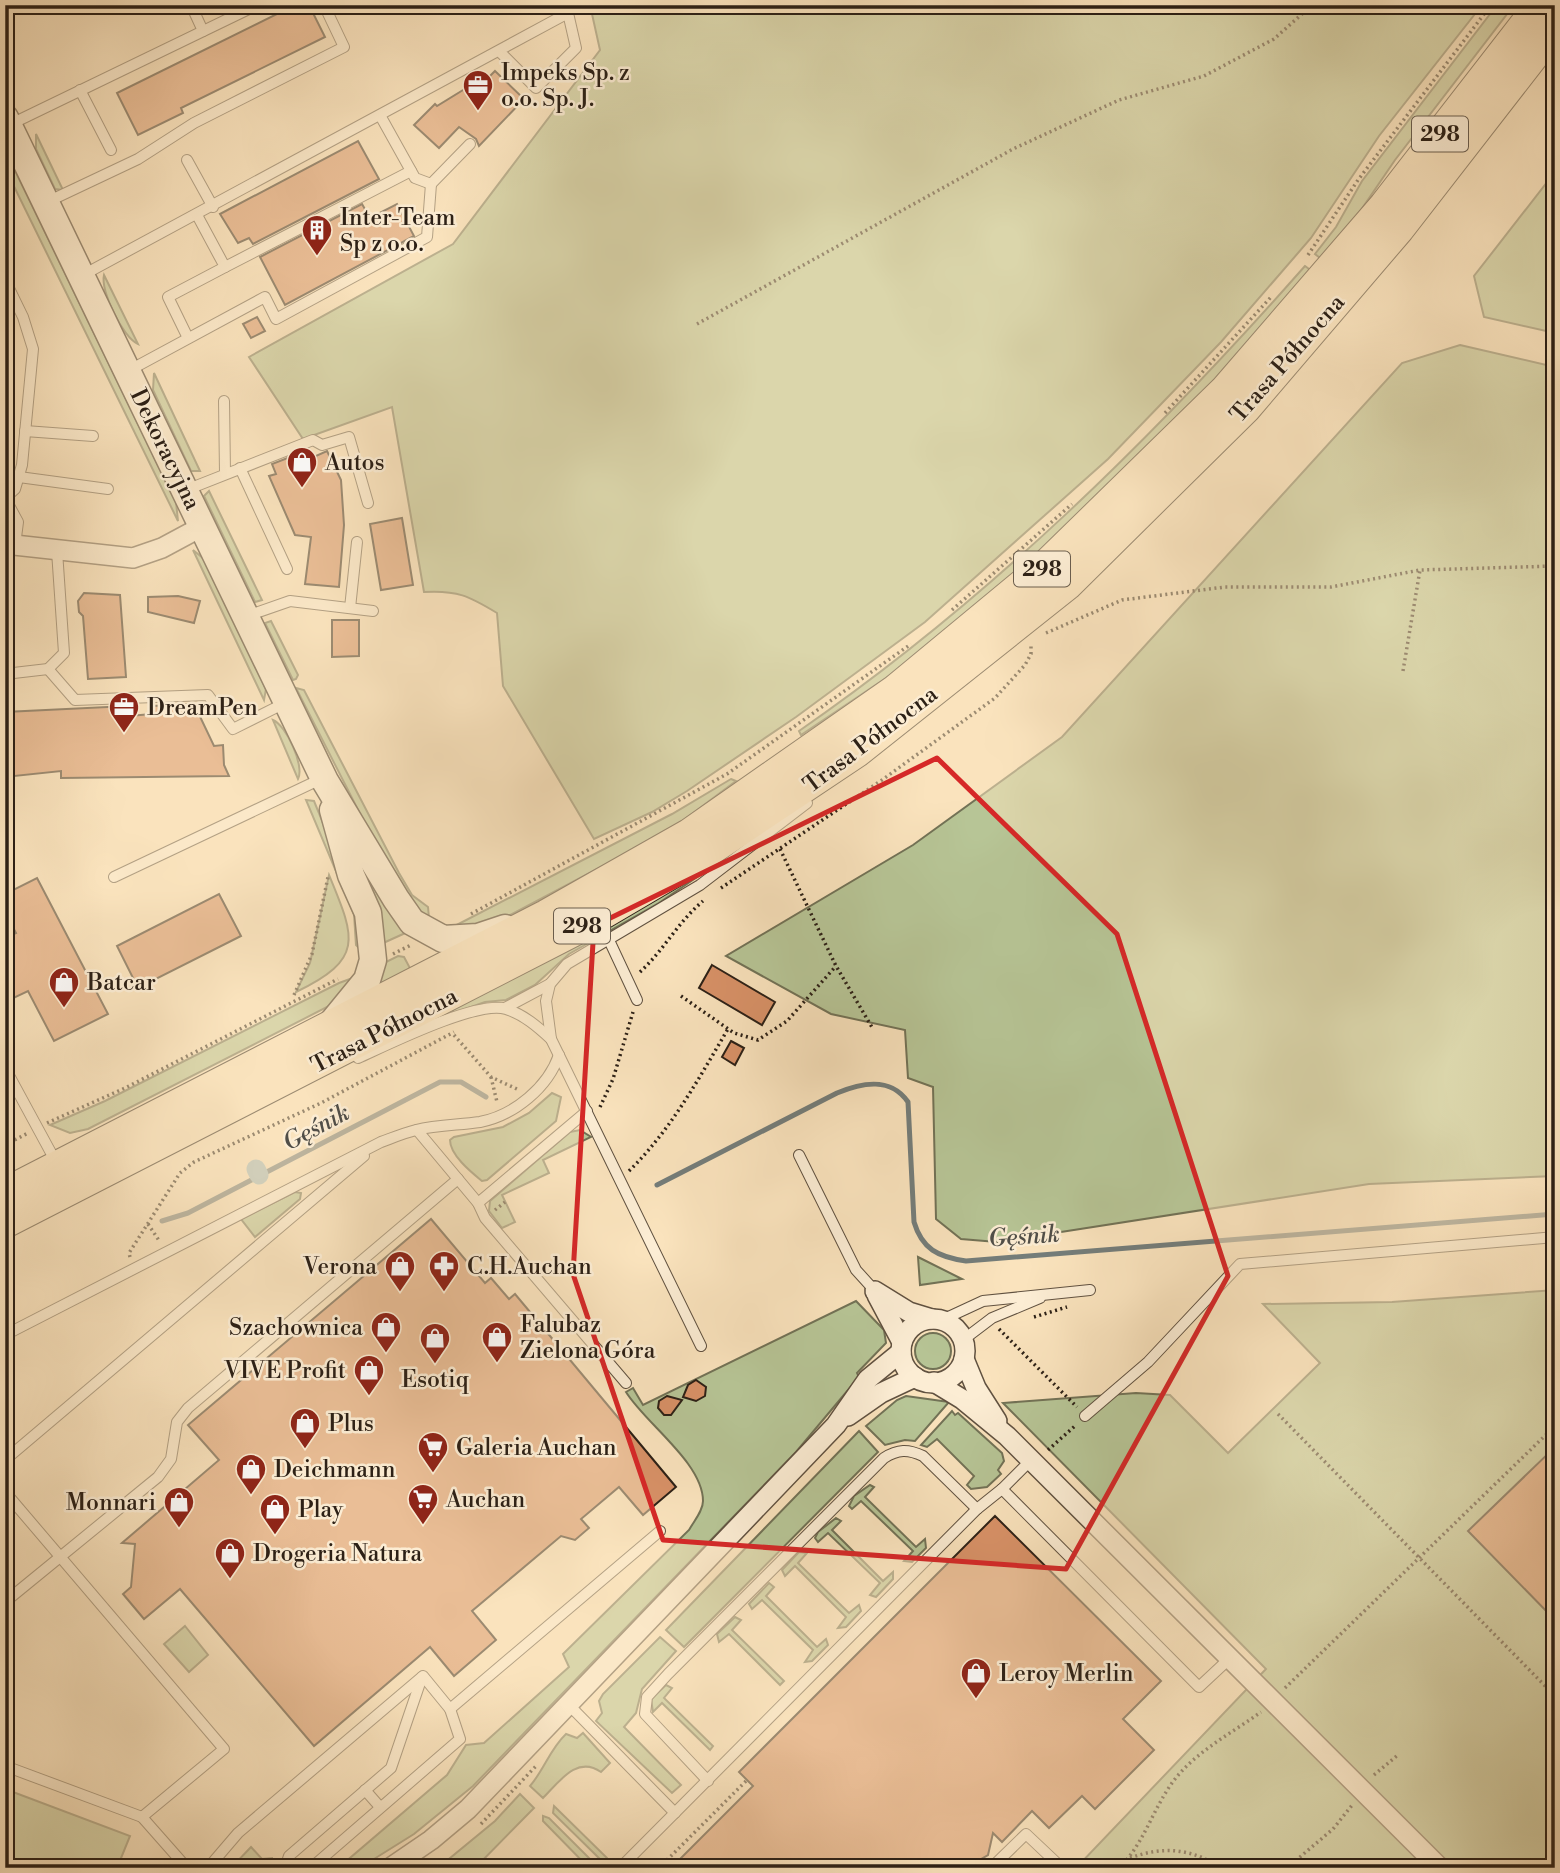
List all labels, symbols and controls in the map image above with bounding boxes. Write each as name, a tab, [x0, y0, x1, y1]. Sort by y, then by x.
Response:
place label: Impeks Sp. z o.o. Sp. J.	[501, 59, 630, 113]
office icon: Impeks Sp. z o.o. Sp. J.	[461, 68, 495, 112]
road number: 298	[1412, 116, 1468, 152]
place label: Inter-Team Sp z o.o.	[340, 204, 455, 258]
building icon: Inter-Team Sp z o.o.	[300, 213, 334, 257]
street label: Trasa Północna	[1224, 289, 1351, 428]
street label: Dekoracyjna	[124, 384, 207, 515]
shop icon: Autos	[285, 445, 319, 489]
place label: Autos	[324, 449, 385, 477]
road number: 298	[1014, 552, 1070, 586]
street label: Trasa Północna	[798, 680, 943, 799]
office icon: DreamPen	[107, 690, 141, 734]
place label: DreamPen	[147, 694, 258, 722]
road number: 298	[554, 908, 610, 944]
shop icon: Batcar	[47, 965, 81, 1009]
place label: Batcar	[86, 969, 156, 997]
street label: Trasa Północna	[307, 982, 463, 1080]
water label: Gęśnik	[278, 1098, 355, 1158]
water label: Gęśnik	[987, 1220, 1061, 1254]
shop icon: Verona	[383, 1249, 417, 1293]
pharmacy icon: C.H.Auchan	[427, 1249, 461, 1293]
place label: Verona	[302, 1253, 377, 1281]
place label: C.H.Auchan	[467, 1253, 592, 1281]
shop icon: Szachownica	[369, 1310, 403, 1354]
place label: Falubaz Zielona Góra	[520, 1311, 656, 1365]
place label: Szachownica	[229, 1314, 363, 1342]
shop icon: Falubaz Zielona Góra	[480, 1320, 514, 1364]
shop icon: Esotiq	[418, 1321, 452, 1365]
shop icon: VIVE Profit	[352, 1353, 386, 1397]
place label: VIVE Profit	[223, 1357, 346, 1385]
place label: Esotiq	[401, 1366, 470, 1394]
shop icon: Plus	[288, 1406, 322, 1450]
place label: Plus	[328, 1410, 374, 1438]
supermarket icon: Galeria Auchan	[416, 1430, 450, 1474]
place label: Galeria Auchan	[456, 1434, 617, 1462]
shop icon: Deichmann	[234, 1452, 268, 1496]
place label: Deichmann	[274, 1456, 396, 1484]
supermarket icon: Auchan	[406, 1482, 440, 1526]
shop icon: Monnari	[162, 1485, 196, 1529]
place label: Auchan	[445, 1486, 525, 1514]
place label: Monnari	[66, 1489, 156, 1517]
shop icon: Play	[258, 1492, 292, 1536]
place label: Play	[298, 1496, 344, 1524]
shop icon: Drogeria Natura	[213, 1536, 247, 1580]
place label: Drogeria Natura	[253, 1540, 423, 1568]
shop icon: Leroy Merlin	[959, 1656, 993, 1700]
place label: Leroy Merlin	[999, 1660, 1134, 1688]

